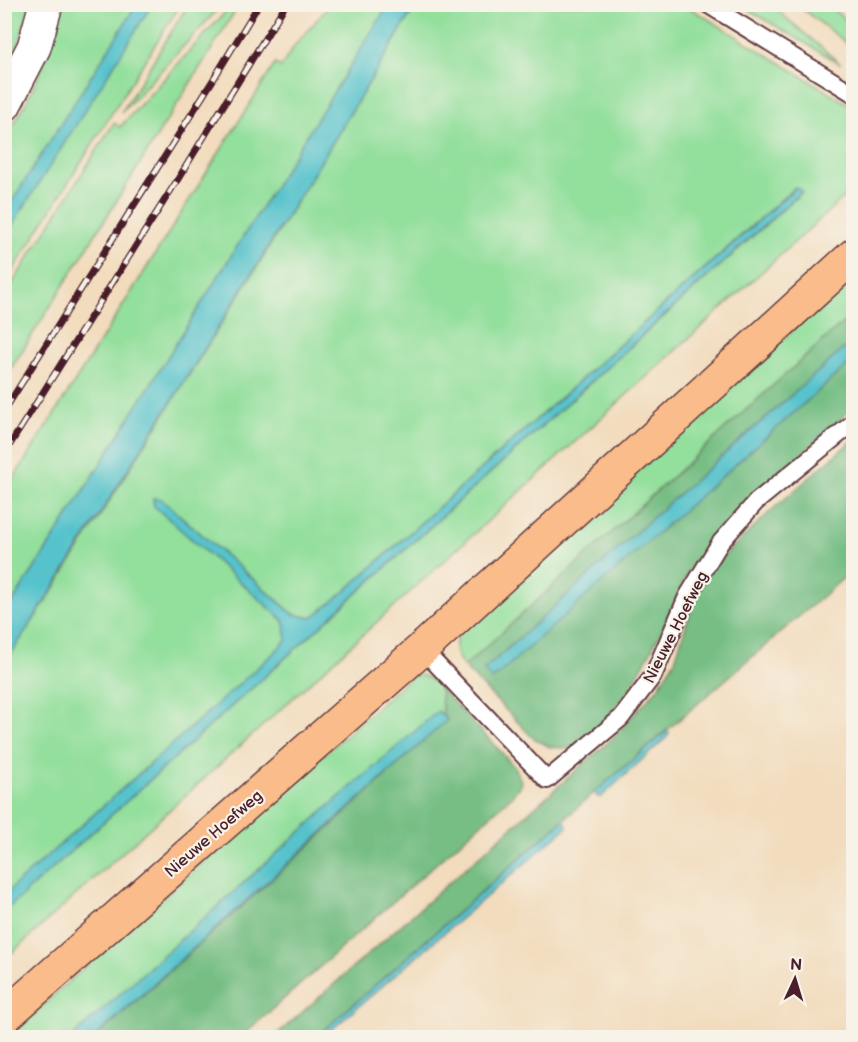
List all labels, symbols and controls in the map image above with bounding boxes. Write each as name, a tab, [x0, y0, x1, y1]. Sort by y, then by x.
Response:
street label: Nieuwe Hoefweg	[640, 568, 713, 687]
street label: Nieuwe Hoefweg	[161, 787, 267, 882]
north arrow	[765, 949, 825, 1009]
text: N	[789, 956, 803, 975]

